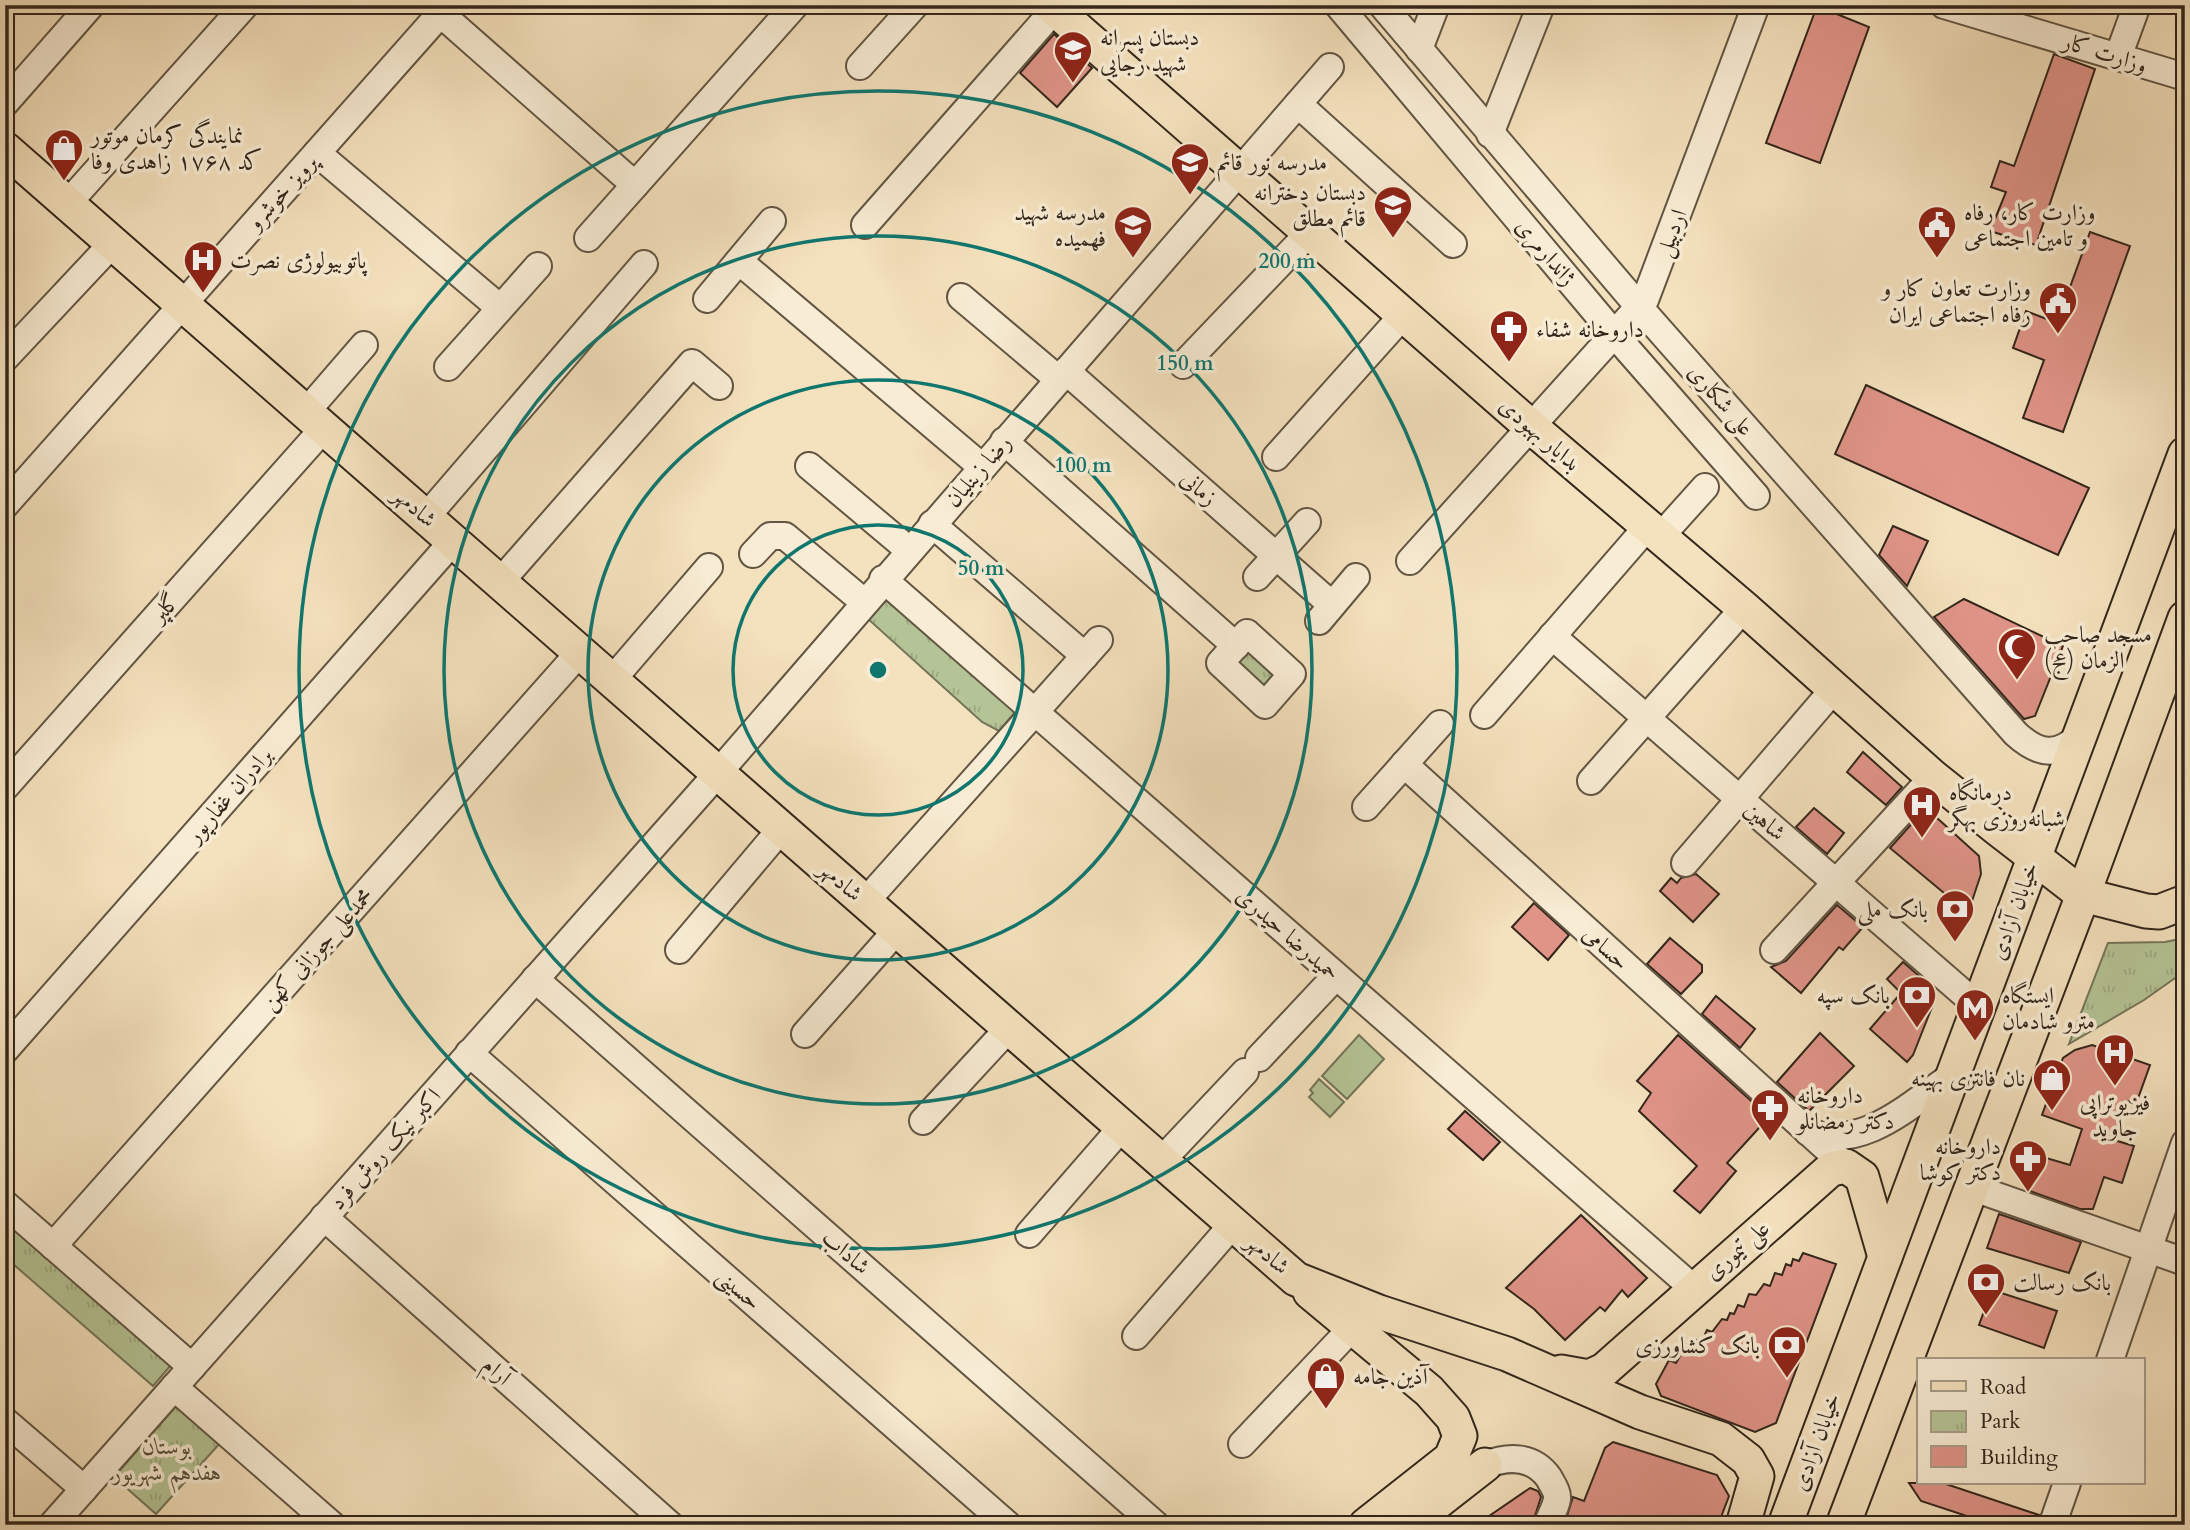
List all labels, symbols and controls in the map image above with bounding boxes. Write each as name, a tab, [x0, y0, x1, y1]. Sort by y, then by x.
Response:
place label: دبستان پسرانه شهید رجایی	[1100, 22, 1199, 79]
street label: وزارت کار	[2057, 25, 2151, 81]
school or university icon: دبستان پسرانه شهید رجایی	[1052, 29, 1094, 84]
place label: نمایندگی کرمان موتور کد ۱۷۶۸ زاهدی وفا	[89, 118, 262, 177]
shop icon: نمایندگی کرمان موتور کد ۱۷۶۸ زاهدی وفا	[43, 127, 85, 182]
school or university icon: مدرسه نور قائم	[1169, 141, 1211, 196]
street label: پرویز خوشرو	[238, 146, 326, 238]
place label: مدرسه نور قائم	[1217, 147, 1327, 182]
place label: دبستان دخترانه قائم مطلق	[1254, 177, 1366, 238]
school or university icon: دبستان دخترانه قائم مطلق	[1372, 184, 1414, 239]
place label: مدرسه شهید فهمیده	[1014, 197, 1106, 254]
place label: وزارت کار، رفاه و تامین اجتماعی	[1964, 197, 2095, 254]
school or university icon: مدرسه شهید فهمیده	[1112, 204, 1154, 259]
public building icon: وزارت کار، رفاه و تامین اجتماعی	[1916, 204, 1958, 259]
street label: اردبیل	[1648, 205, 1695, 262]
street label: ژاندارمری	[1509, 212, 1583, 292]
hospital icon: پاتوبیولوژی نصرت	[182, 239, 224, 294]
place label: پاتوبیولوژی نصرت	[230, 245, 368, 277]
text: 200 m	[1258, 247, 1316, 276]
place label: وزارت تعاون کار و رفاه اجتماعی ایران	[1880, 273, 2031, 330]
public building icon: وزارت تعاون کار و رفاه اجتماعی ایران	[2037, 280, 2079, 335]
pharmacy icon: داروخانه شفاء	[1488, 308, 1530, 363]
place label: داروخانه شفاء	[1536, 314, 1644, 345]
text: 150 m	[1156, 349, 1214, 378]
street label: علی شکاری	[1679, 357, 1761, 444]
street label: بدایار بهبودی	[1493, 390, 1587, 478]
street label: رضا زینلیان	[938, 428, 1018, 514]
text: 100 m	[1054, 451, 1112, 480]
street label: زمانی	[1174, 463, 1224, 513]
street label: شادمهر	[385, 478, 444, 535]
text: 50 m	[958, 554, 1005, 583]
street label: گلپر	[142, 586, 187, 631]
place label: مسجد صاحب الزمان (عج)	[2044, 619, 2152, 680]
mosque icon: مسجد صاحب الزمان (عج)	[1996, 626, 2038, 681]
centre of rings	[866, 658, 890, 682]
street label: برادران غفارپور	[178, 741, 280, 852]
place label: درمانگاه شبانه‌روزی بهگر	[1947, 777, 2065, 834]
hospital icon: درمانگاه شبانه‌روزی بهگر	[1901, 784, 1943, 839]
street label: شاهین	[1737, 794, 1793, 848]
street label: شادمهر	[811, 852, 870, 909]
street label: خیابان آزادی	[1982, 858, 2046, 964]
street label: حمیدرضا حیدری	[1229, 880, 1347, 988]
street label: محمدعلی جوزانی کهن	[254, 881, 382, 1018]
bank icon: بانک ملی	[1934, 888, 1976, 943]
place label: بانک ملی	[1858, 894, 1928, 927]
street label: حسامی	[1576, 919, 1636, 977]
bank icon: بانک سپه	[1896, 974, 1938, 1029]
place label: بانک سپه	[1816, 980, 1890, 1011]
place label: ایستگاه مترو شادمان	[2002, 980, 2095, 1037]
metro station icon: ایستگاه مترو شادمان	[1954, 987, 1996, 1042]
hospital icon: فیزیوتراپی جاوید	[2094, 1032, 2136, 1087]
shop icon: نان فانتزی بهینه	[2031, 1057, 2073, 1112]
place label: نان فانتزی بهینه	[1911, 1063, 2025, 1094]
place label: داروخانه دکتر رمضانلو	[1795, 1080, 1894, 1137]
street label: اکبر نیک روش فرد	[322, 1082, 448, 1216]
pharmacy icon: داروخانه دکتر رمضانلو	[1749, 1087, 1791, 1142]
place label: فیزیوتراپی جاوید	[2080, 1087, 2150, 1144]
place label: داروخانه دکتر کوشا	[1920, 1131, 2001, 1188]
pharmacy icon: داروخانه دکتر کوشا	[2007, 1138, 2049, 1193]
street label: علی تیموری	[1698, 1213, 1778, 1288]
street label: شاداب	[815, 1222, 877, 1282]
street label: شادمهر	[1238, 1225, 1297, 1282]
street label: حسینی	[710, 1261, 768, 1317]
bank icon: بانک رسالت	[1965, 1261, 2007, 1316]
place label: بانک رسالت	[2013, 1267, 2111, 1298]
bank icon: بانک کشاورزی	[1766, 1324, 1808, 1379]
place label: بانک کشاورزی	[1635, 1330, 1760, 1361]
street label: آرام	[473, 1350, 521, 1397]
shop icon: آذین جامه	[1305, 1355, 1347, 1410]
legend	[1917, 1358, 2144, 1484]
place label: آذین جامه	[1353, 1361, 1431, 1392]
text: Road	[1980, 1373, 2026, 1402]
street label: خیابان آزادی	[1784, 1389, 1848, 1495]
text: Park	[1980, 1407, 2021, 1436]
park label: بوستان هفدهم شهریور	[110, 1431, 222, 1494]
text: Building	[1980, 1443, 2058, 1472]

